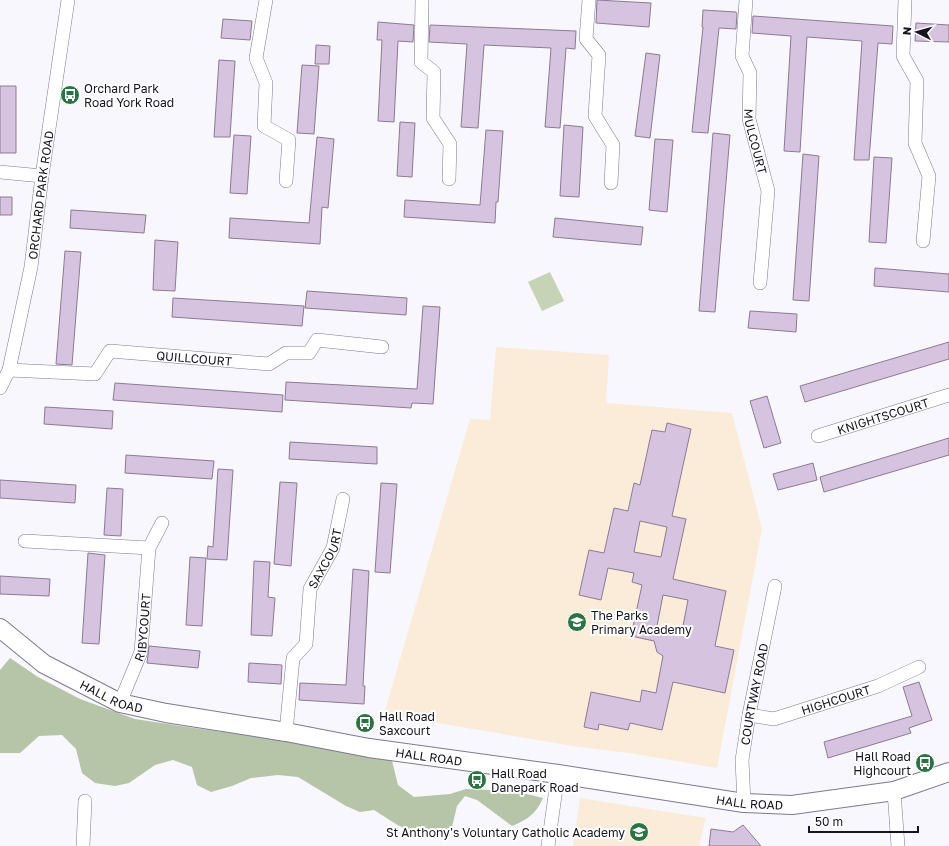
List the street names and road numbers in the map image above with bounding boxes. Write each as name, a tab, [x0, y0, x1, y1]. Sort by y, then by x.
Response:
street label: MULCOURT	[742, 108, 771, 176]
street label: ORCHARD PARK ROAD	[24, 130, 56, 260]
street label: QUILLCOURT	[156, 347, 233, 368]
street label: KNIGHTSCOURT	[835, 394, 931, 437]
street label: SAXCOURT	[304, 527, 344, 591]
street label: RIBYCOURT	[131, 592, 153, 663]
street label: COURTWAY ROAD	[737, 642, 771, 746]
street label: HALL ROAD	[78, 676, 144, 715]
street label: HIGHCOURT	[799, 681, 873, 717]
street label: HALL ROAD	[395, 744, 463, 768]
street label: HALL ROAD	[715, 791, 783, 812]

